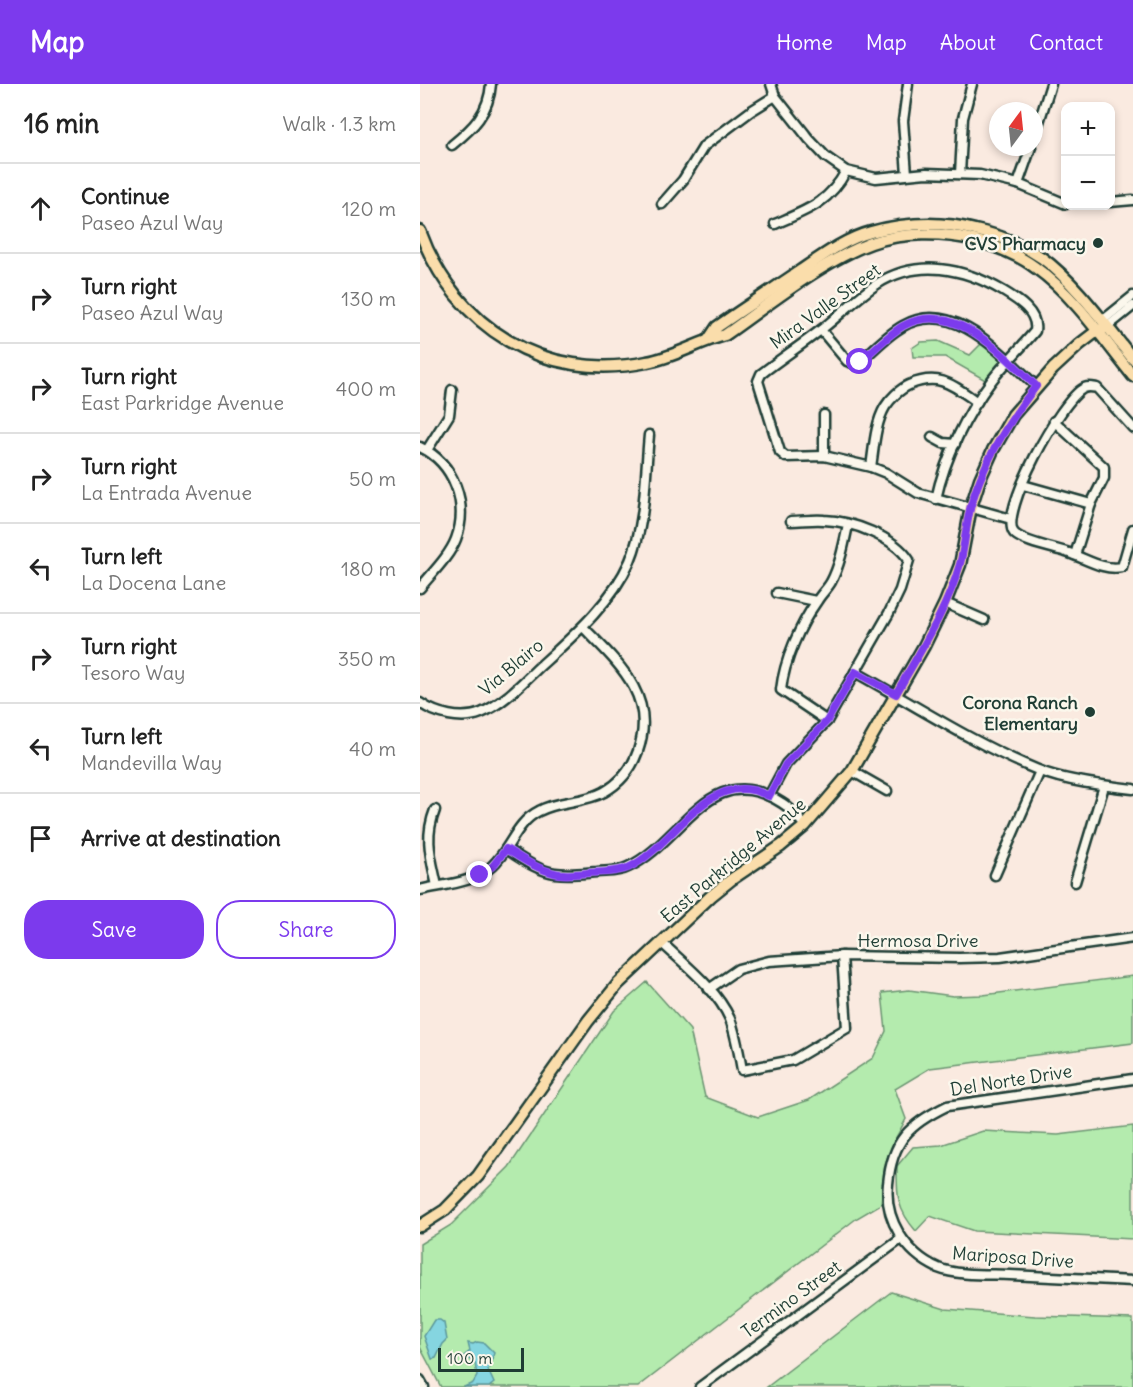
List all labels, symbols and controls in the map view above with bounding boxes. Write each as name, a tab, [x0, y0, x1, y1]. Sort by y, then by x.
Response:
text: Map	[30, 24, 84, 60]
text: Home	[776, 29, 833, 56]
text: Map	[866, 29, 907, 56]
text: About	[940, 29, 996, 56]
text: Contact	[1029, 29, 1103, 56]
north arrow	[989, 102, 1043, 156]
map controls	[1061, 102, 1115, 210]
button: +	[1061, 102, 1115, 156]
text: 16 min	[24, 107, 99, 140]
text: Walk · 1.3 km	[282, 111, 396, 136]
button: −	[1061, 156, 1115, 210]
text: Continue	[81, 182, 170, 210]
icon: ahead	[24, 192, 57, 225]
text: 120 m	[342, 196, 396, 221]
text: Paseo Azul Way	[81, 210, 223, 235]
place label: CVS Pharmacy	[964, 232, 1086, 255]
marker: CVS Pharmacy	[1091, 236, 1105, 250]
street label: Mira Valle Street	[765, 258, 885, 354]
text: Turn right	[81, 272, 177, 300]
icon: right	[24, 282, 57, 315]
text: 130 m	[341, 286, 396, 311]
text: Paseo Azul Way	[81, 300, 223, 325]
route start	[846, 348, 872, 374]
text: Turn right	[81, 362, 177, 390]
icon: right	[24, 372, 57, 405]
text: 400 m	[336, 376, 396, 401]
text: East Parkridge Avenue	[81, 390, 284, 415]
text: Turn right	[81, 452, 177, 480]
icon: right	[24, 462, 57, 495]
text: 50 m	[349, 466, 396, 491]
text: La Entrada Avenue	[81, 480, 252, 505]
text: Turn left	[81, 542, 162, 570]
icon: left	[24, 552, 57, 585]
text: 180 m	[341, 556, 396, 581]
text: La Docena Lane	[81, 570, 226, 595]
text: Turn right	[81, 632, 177, 660]
street label: Via Blairo	[474, 633, 548, 701]
icon: right	[24, 642, 57, 675]
text: 350 m	[338, 646, 396, 671]
text: Tesoro Way	[81, 660, 185, 685]
place label: Corona Ranch Elementary	[962, 691, 1079, 735]
marker: Corona Ranch Elementary	[1083, 705, 1097, 719]
text: Turn left	[81, 722, 162, 750]
icon: left	[24, 732, 57, 765]
text: 40 m	[349, 736, 396, 761]
text: Mandevilla Way	[81, 750, 222, 775]
street label: East Parkridge Avenue	[656, 792, 810, 928]
icon: arrive	[24, 822, 57, 855]
text: Arrive at destination	[81, 824, 281, 852]
route end	[466, 861, 492, 887]
button: Save	[24, 900, 204, 959]
button: Share	[216, 900, 396, 959]
street label: Hermosa Drive	[857, 929, 979, 952]
street label: Del Norte Drive	[948, 1059, 1074, 1101]
street label: Mariposa Drive	[951, 1241, 1075, 1273]
street label: Termino Street	[737, 1255, 845, 1343]
scale bar	[438, 1345, 524, 1372]
text: 100 m	[447, 1348, 492, 1368]

